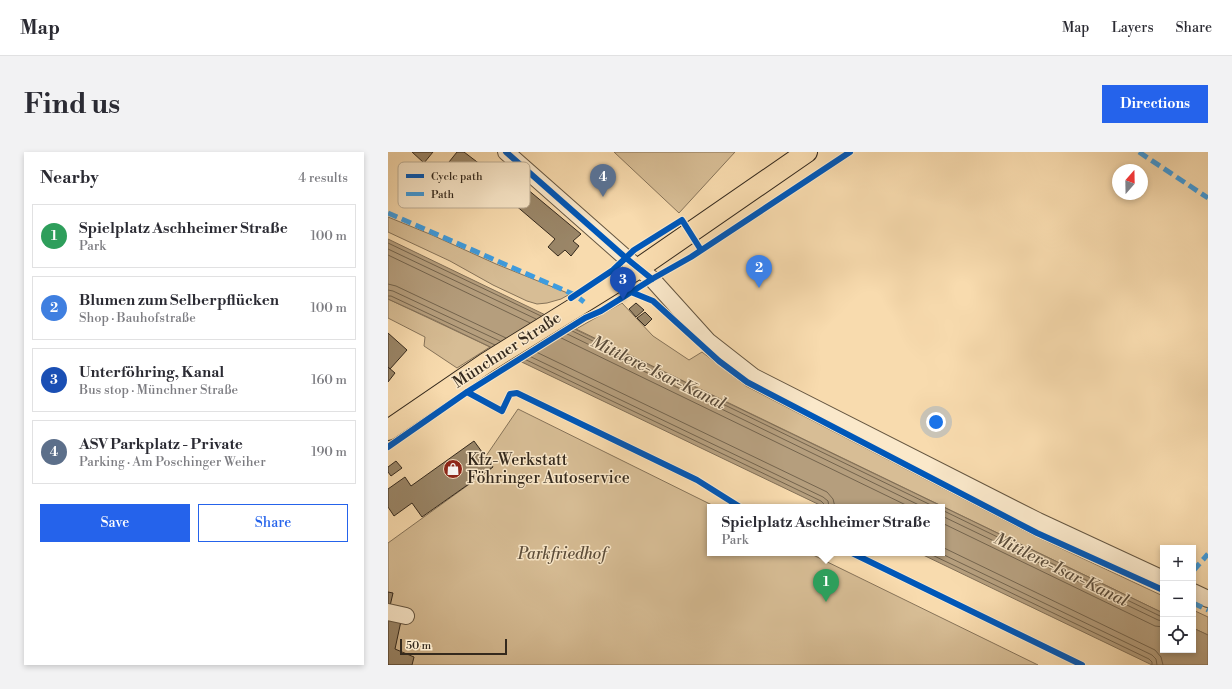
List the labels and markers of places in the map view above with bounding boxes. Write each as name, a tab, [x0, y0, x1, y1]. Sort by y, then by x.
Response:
pin: 4	[590, 164, 616, 197]
pin: 2	[746, 255, 772, 288]
pin: 3	[610, 267, 636, 300]
place label: Kfz-Werkstatt Föhringer Autoservice	[467, 450, 630, 488]
shop icon: Kfz-Werkstatt Föhringer Autoservice	[442, 458, 464, 480]
pin: 1	[813, 569, 839, 602]

